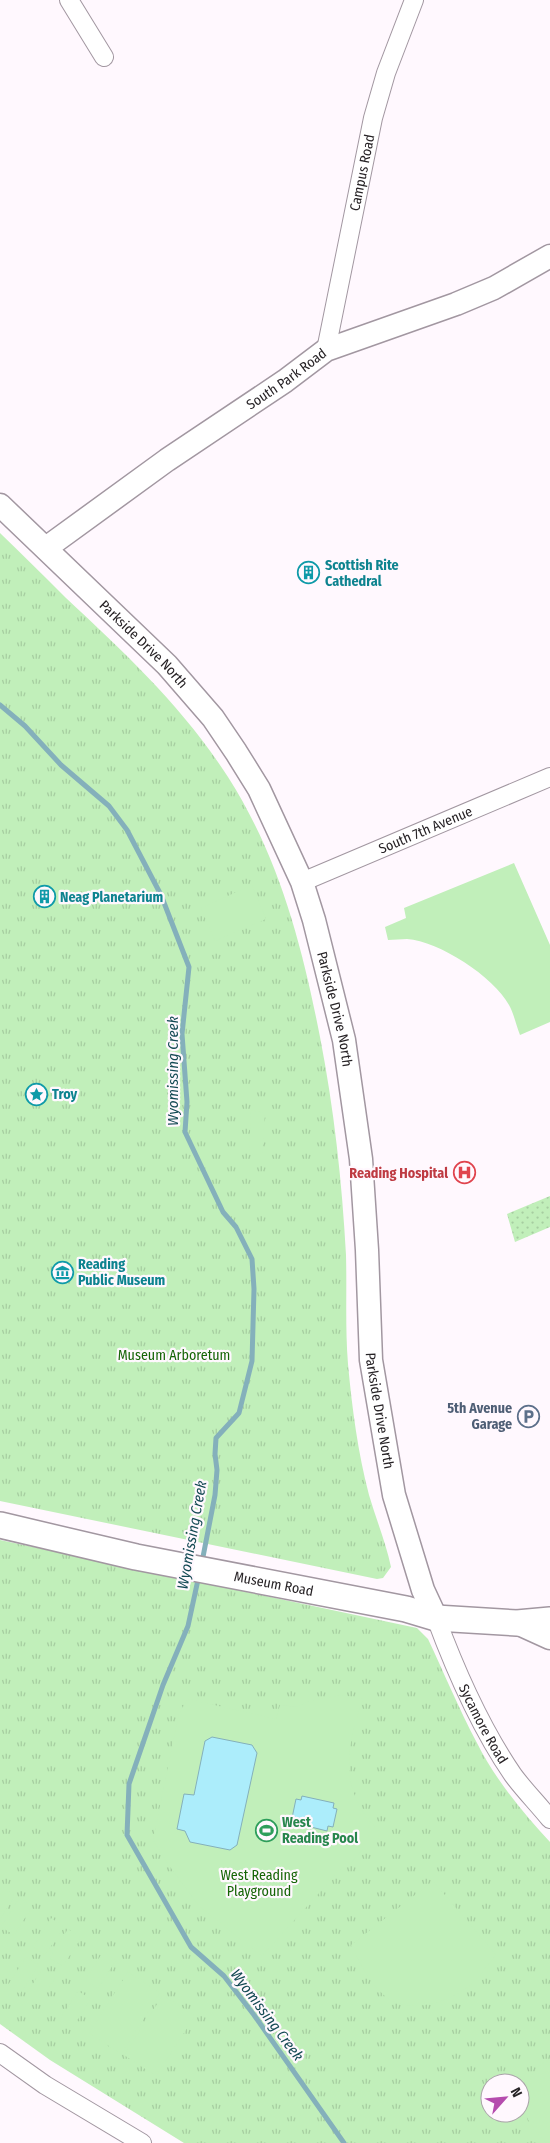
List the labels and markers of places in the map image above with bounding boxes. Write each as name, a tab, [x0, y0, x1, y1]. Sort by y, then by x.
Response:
place label: Scottish Rite Cathedral	[325, 557, 399, 590]
building icon: Scottish Rite Cathedral	[297, 561, 321, 585]
building icon: Neag Planetarium	[32, 885, 56, 909]
place label: Neag Planetarium	[60, 889, 163, 906]
place icon: Troy	[24, 1082, 48, 1106]
place label: Troy	[52, 1086, 78, 1103]
hospital icon: Reading Hospital	[452, 1161, 476, 1185]
place label: Reading Hospital	[349, 1165, 448, 1182]
place label: Reading Public Museum	[78, 1256, 165, 1289]
museum icon: Reading Public Museum	[50, 1260, 74, 1284]
place label: 5th Avenue Garage	[447, 1400, 512, 1433]
parking icon: 5th Avenue Garage	[516, 1404, 540, 1428]
place label: West Reading Pool	[282, 1814, 358, 1847]
sports icon: West Reading Pool	[254, 1818, 278, 1842]

